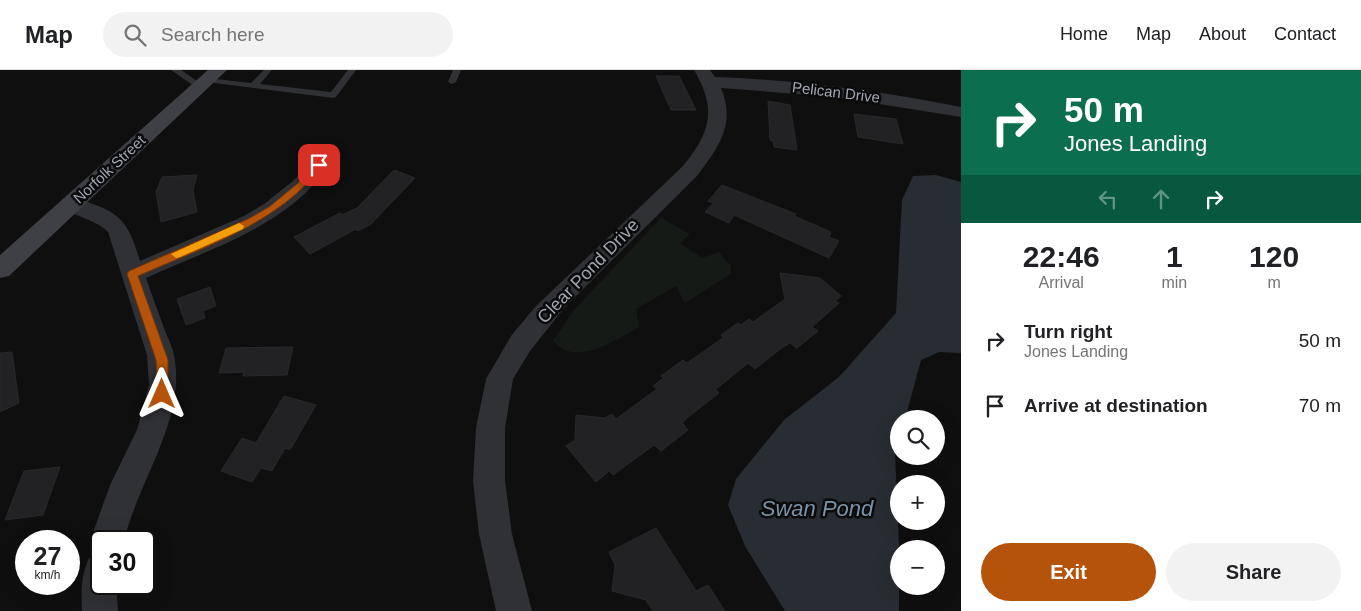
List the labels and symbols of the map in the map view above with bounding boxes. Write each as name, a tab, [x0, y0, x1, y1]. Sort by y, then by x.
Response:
street label: Pelican Drive	[791, 78, 881, 106]
street label: Norfolk Street	[70, 131, 149, 206]
pin	[298, 144, 340, 186]
street label: Clear Pond Drive	[533, 215, 643, 327]
position arrow	[135, 367, 187, 419]
water label: Swan Pond	[761, 496, 874, 521]
speed limit sign: 30	[90, 530, 155, 595]

